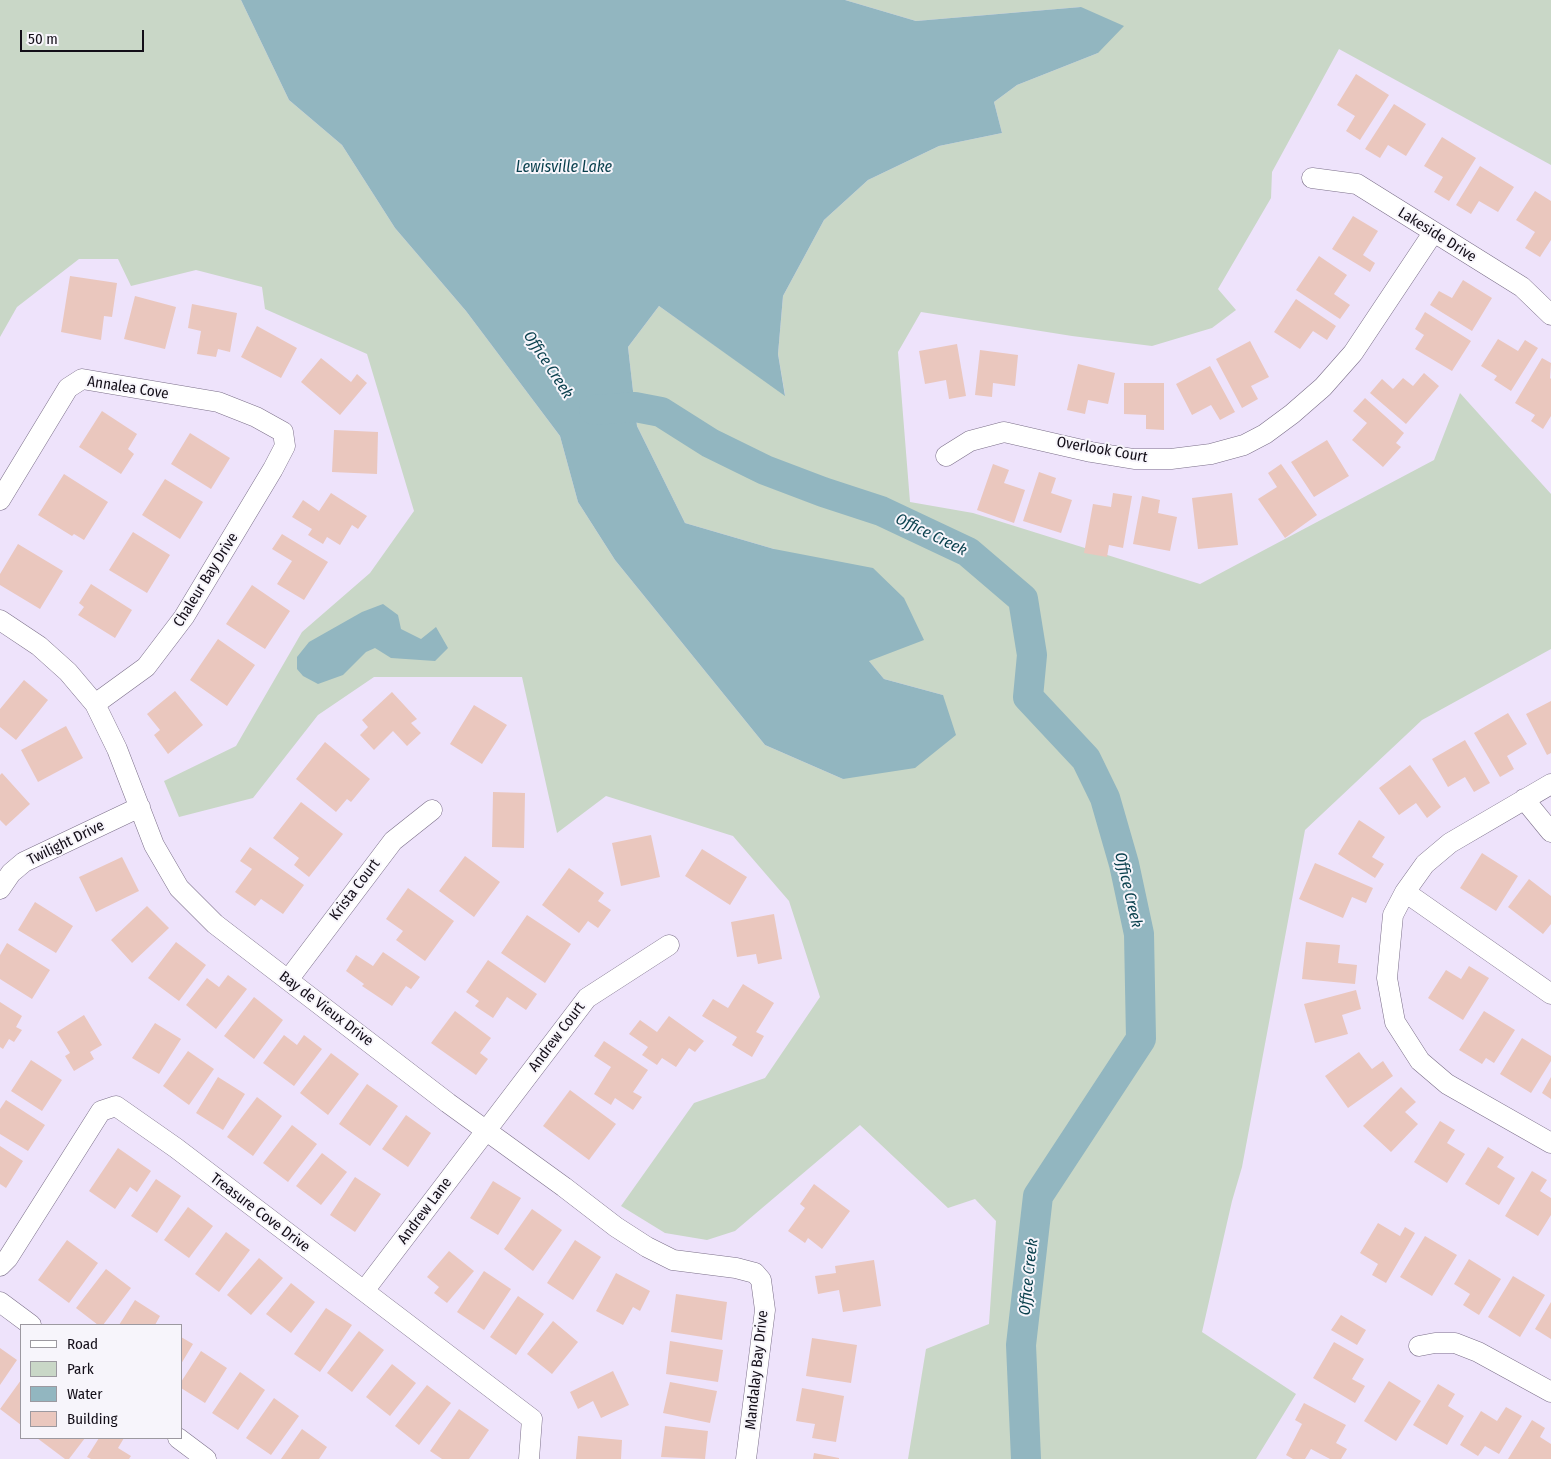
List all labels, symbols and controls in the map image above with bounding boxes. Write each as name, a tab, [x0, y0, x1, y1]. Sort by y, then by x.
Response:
scale bar	[22, 20, 146, 52]
text: 50 m	[28, 30, 58, 48]
water label: Lewisville Lake	[516, 158, 612, 178]
street label: Lakeside Drive	[1394, 204, 1480, 266]
water label: Office Creek	[519, 328, 577, 402]
street label: Annalea Cove	[86, 373, 170, 403]
street label: Overlook Court	[1055, 433, 1149, 467]
water label: Office Creek	[892, 510, 970, 560]
street label: Chaleur Bay Drive	[170, 530, 242, 630]
street label: Twilight Drive	[25, 817, 107, 869]
water label: Office Creek	[1110, 850, 1146, 930]
street label: Krista Court	[326, 856, 384, 924]
street label: Bay de Vieux Drive	[275, 968, 377, 1050]
street label: Andrew Court	[525, 999, 589, 1075]
street label: Treasure Cove Drive	[207, 1170, 313, 1256]
street label: Andrew Lane	[394, 1174, 456, 1248]
water label: Office Creek	[1015, 1238, 1043, 1316]
street label: Mandalay Bay Drive	[742, 1310, 772, 1430]
legend	[20, 1324, 182, 1439]
text: Road	[67, 1335, 98, 1353]
text: Park	[67, 1360, 94, 1378]
text: Water	[67, 1385, 102, 1403]
text: Building	[67, 1410, 118, 1428]

